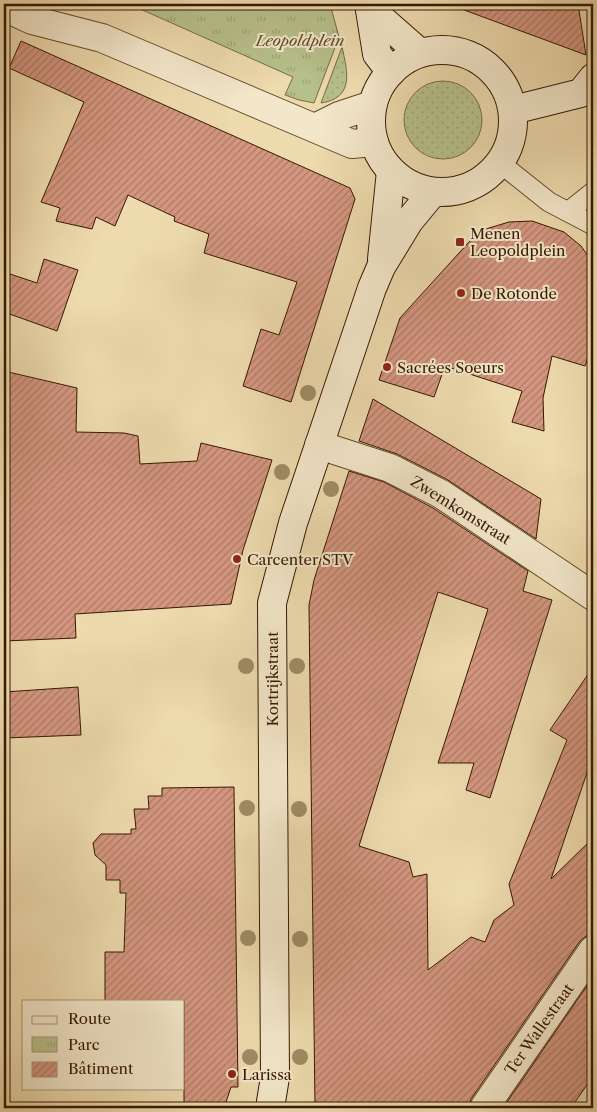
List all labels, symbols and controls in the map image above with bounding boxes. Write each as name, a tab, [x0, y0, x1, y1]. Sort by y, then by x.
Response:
park label: Leopoldplein	[255, 31, 344, 50]
place label: Menen Leopoldplein	[470, 224, 566, 260]
marker: Menen Leopoldplein	[454, 236, 466, 248]
place label: De Rotonde	[471, 284, 557, 303]
marker: De Rotonde	[455, 287, 467, 299]
place label: Sacrées Soeurs	[397, 358, 504, 377]
marker: Sacrées Soeurs	[381, 361, 393, 373]
street label: Zwemkomstraat	[407, 472, 515, 549]
place label: Carcenter STV	[247, 550, 354, 569]
marker: Carcenter STV	[231, 553, 243, 565]
street label: Kortrijkstraat	[263, 631, 282, 726]
street label: Ter Wallestraat	[501, 979, 578, 1078]
legend	[22, 1000, 185, 1090]
text: Route	[68, 1009, 111, 1028]
text: Parc	[68, 1035, 100, 1054]
text: Bâtiment	[68, 1059, 134, 1078]
place label: Larissa	[242, 1065, 292, 1084]
marker: Larissa	[226, 1068, 238, 1080]

